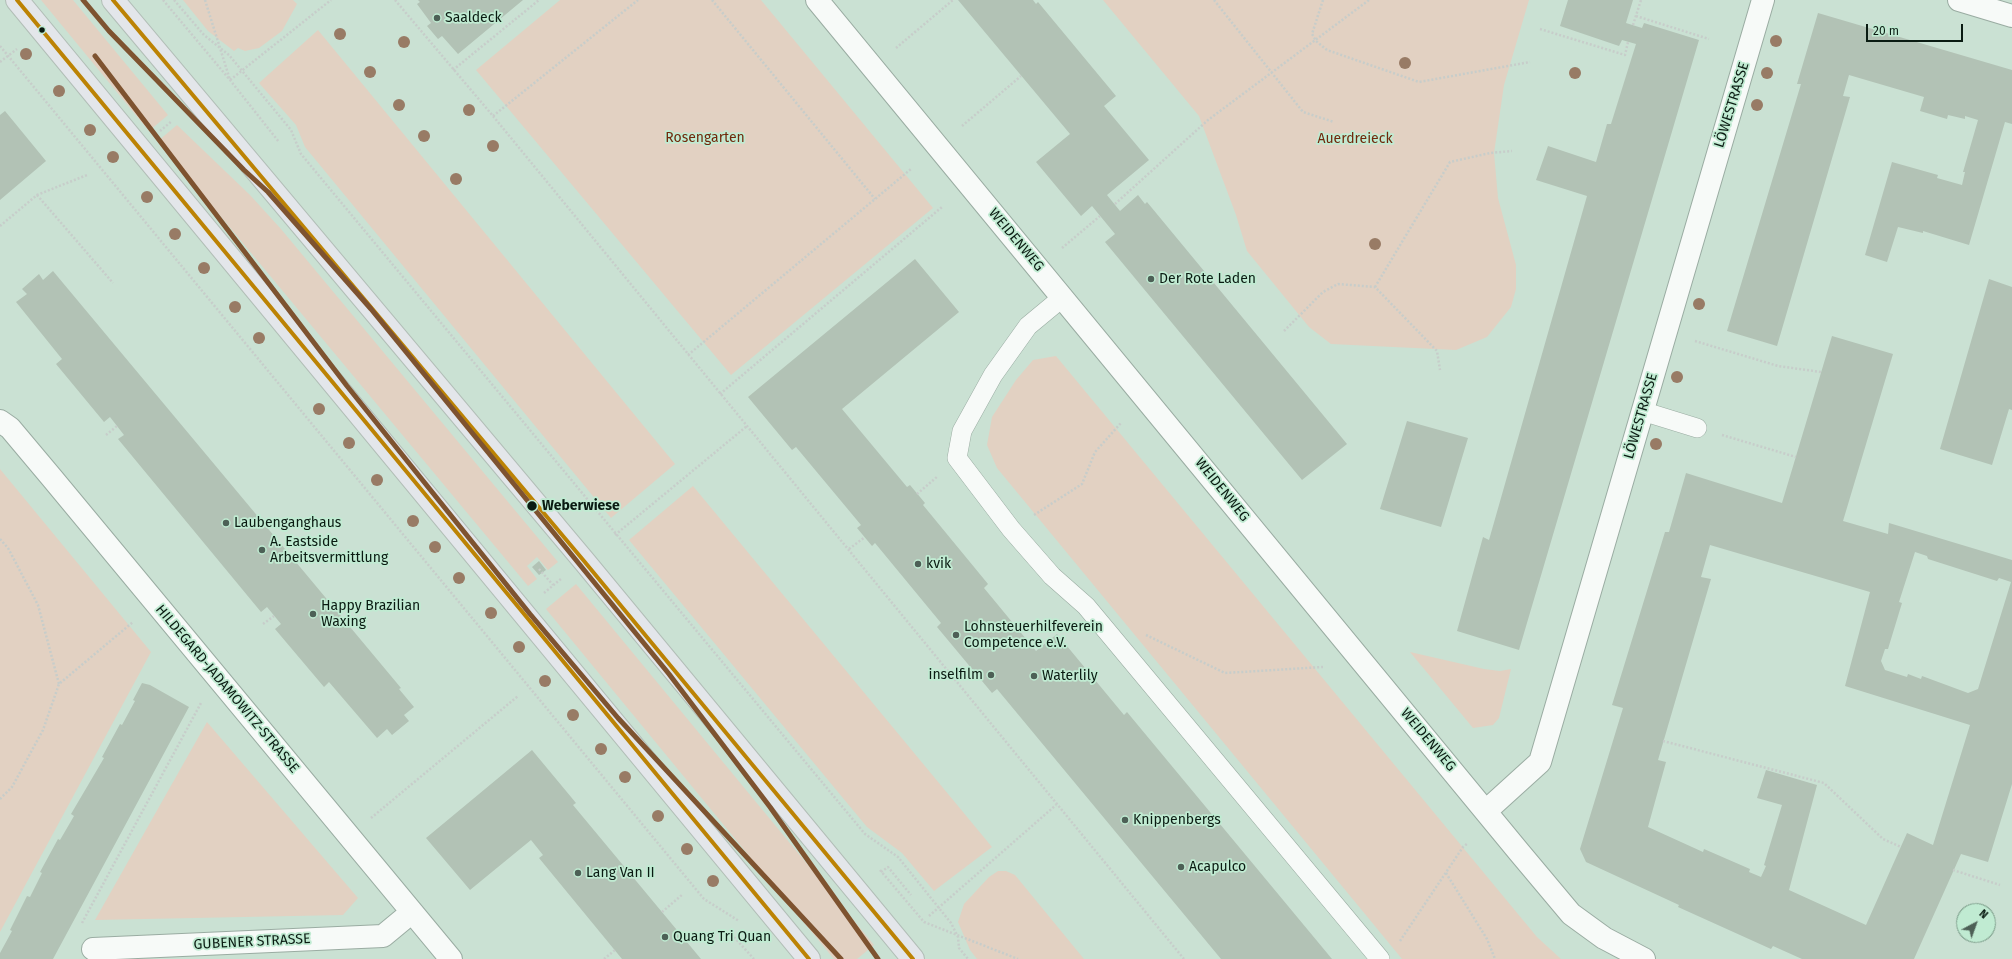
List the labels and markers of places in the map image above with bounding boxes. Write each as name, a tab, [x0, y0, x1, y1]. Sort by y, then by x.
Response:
place label: Saaldeck	[445, 10, 502, 26]
marker: Saaldeck	[432, 13, 442, 23]
unlabelled marker	[37, 25, 47, 35]
place label: Der Rote Laden	[1159, 271, 1256, 287]
marker: Der Rote Laden	[1146, 274, 1156, 284]
place label: Weberwiese	[542, 498, 620, 514]
marker: Weberwiese	[525, 499, 539, 513]
place label: Laubenganghaus	[234, 515, 341, 531]
marker: Laubenganghaus	[221, 518, 231, 528]
place label: A. Eastside Arbeitsvermittlung	[270, 534, 388, 566]
marker: A. Eastside Arbeitsvermittlung	[257, 545, 267, 555]
place label: kvik	[926, 556, 951, 572]
marker: kvik	[913, 559, 923, 569]
place label: Happy Brazilian Waxing	[321, 598, 420, 630]
marker: Happy Brazilian Waxing	[308, 609, 318, 619]
place label: Lohnsteuerhilfeverein Competence e.V.	[964, 619, 1103, 652]
marker: Lohnsteuerhilfeverein Competence e.V.	[951, 630, 961, 640]
place label: inselfilm	[928, 667, 983, 683]
place label: Waterlily	[1042, 668, 1098, 684]
marker: inselfilm	[986, 670, 996, 680]
marker: Waterlily	[1029, 671, 1039, 681]
place label: Knippenbergs	[1133, 812, 1221, 828]
marker: Knippenbergs	[1120, 815, 1130, 825]
place label: Acapulco	[1189, 859, 1246, 875]
marker: Acapulco	[1176, 862, 1186, 872]
place label: Lang Van II	[586, 865, 655, 881]
marker: Lang Van II	[573, 868, 583, 878]
place label: Quang Tri Quan	[673, 929, 771, 945]
marker: Quang Tri Quan	[660, 932, 670, 942]

